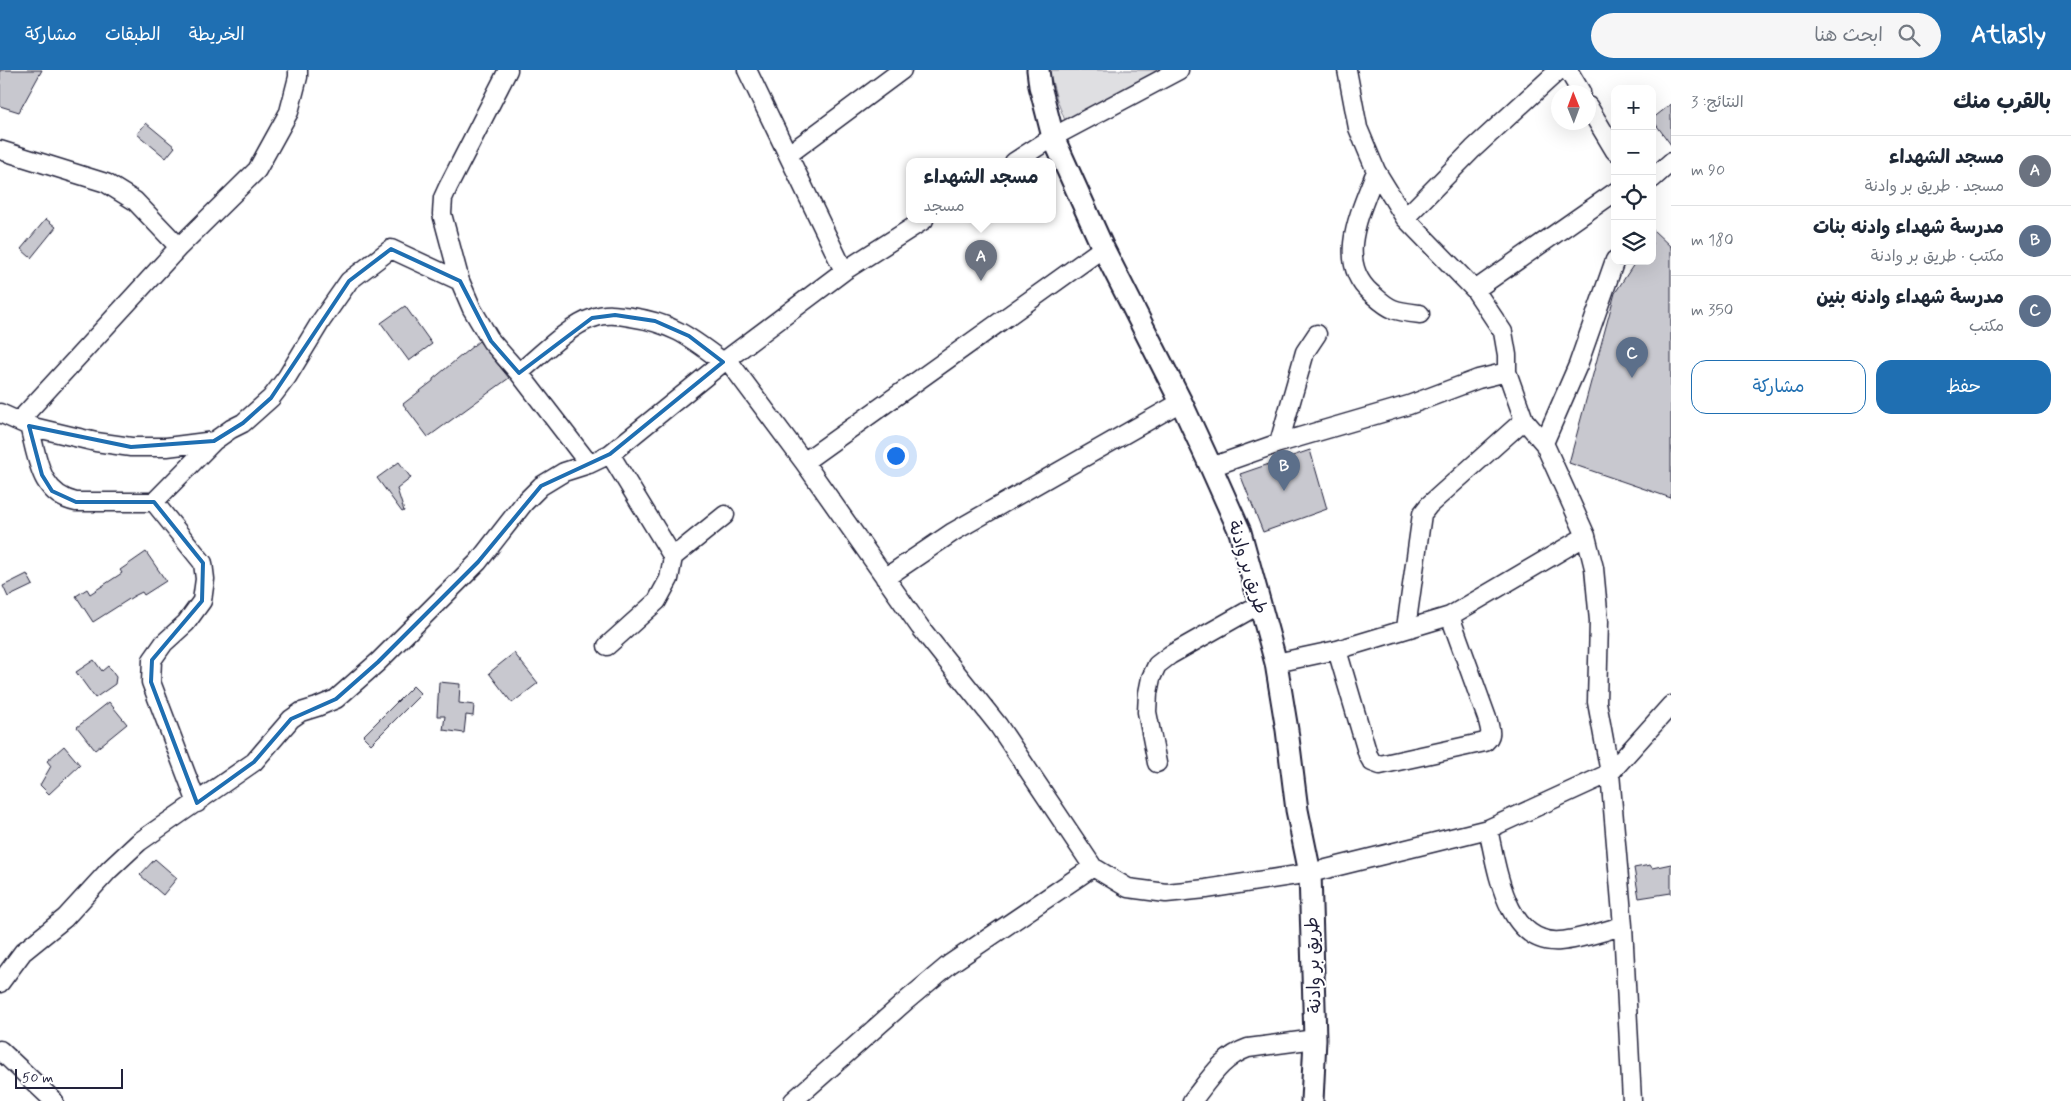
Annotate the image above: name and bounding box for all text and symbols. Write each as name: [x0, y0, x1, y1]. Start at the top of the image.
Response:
search box: [1591, 13, 1941, 58]
text: Atlasly: [1971, 20, 2046, 51]
icon: search: [1895, 21, 1923, 49]
text: مشاركة: [25, 23, 77, 47]
text: الطبقات: [105, 23, 161, 47]
text: الخريطة: [189, 23, 245, 47]
text: ابحث هنا: [1814, 23, 1883, 48]
north arrow: [1551, 85, 1596, 130]
map controls: [1611, 85, 1656, 265]
button: +: [1611, 85, 1656, 130]
text: بالقرب منك: [1953, 88, 2051, 116]
text: النتائج: 3: [1691, 92, 1744, 113]
button: −: [1611, 130, 1656, 175]
text: مسجد الشهداء: [1889, 145, 2004, 170]
popup: [906, 158, 1056, 223]
text: 90 m: [1691, 160, 1725, 181]
text: A: [2030, 160, 2040, 181]
text: مسجد الشهداء: [924, 165, 1038, 190]
button: locate: [1611, 175, 1656, 220]
text: مسجد · طريق بر وادنة: [1865, 176, 2004, 197]
text: مسجد: [924, 196, 965, 217]
text: مدرسة شهداء وادنه بنات: [1813, 215, 2004, 240]
button: layers: [1611, 220, 1656, 265]
text: 180 m: [1691, 230, 1734, 251]
text: B: [2030, 230, 2040, 251]
pin: A: [965, 240, 997, 281]
text: مكتب · طريق بر وادنة: [1871, 246, 2004, 267]
text: مدرسة شهداء وادنه بنين: [1816, 285, 2004, 310]
text: 350 m: [1691, 300, 1733, 321]
text: C: [2029, 300, 2041, 321]
text: مكتب: [1969, 316, 2004, 337]
pin: C: [1616, 337, 1648, 378]
button: مشاركة: [1691, 360, 1866, 414]
button: حفظ: [1876, 360, 2051, 414]
your location: [883, 443, 909, 469]
pin: B: [1268, 450, 1300, 491]
street label: طريق بر وادنة: [1221, 518, 1273, 617]
street label: طريق بر وادنة: [1300, 916, 1328, 1014]
scale bar: [15, 1066, 122, 1089]
text: 50 m: [22, 1069, 53, 1087]

